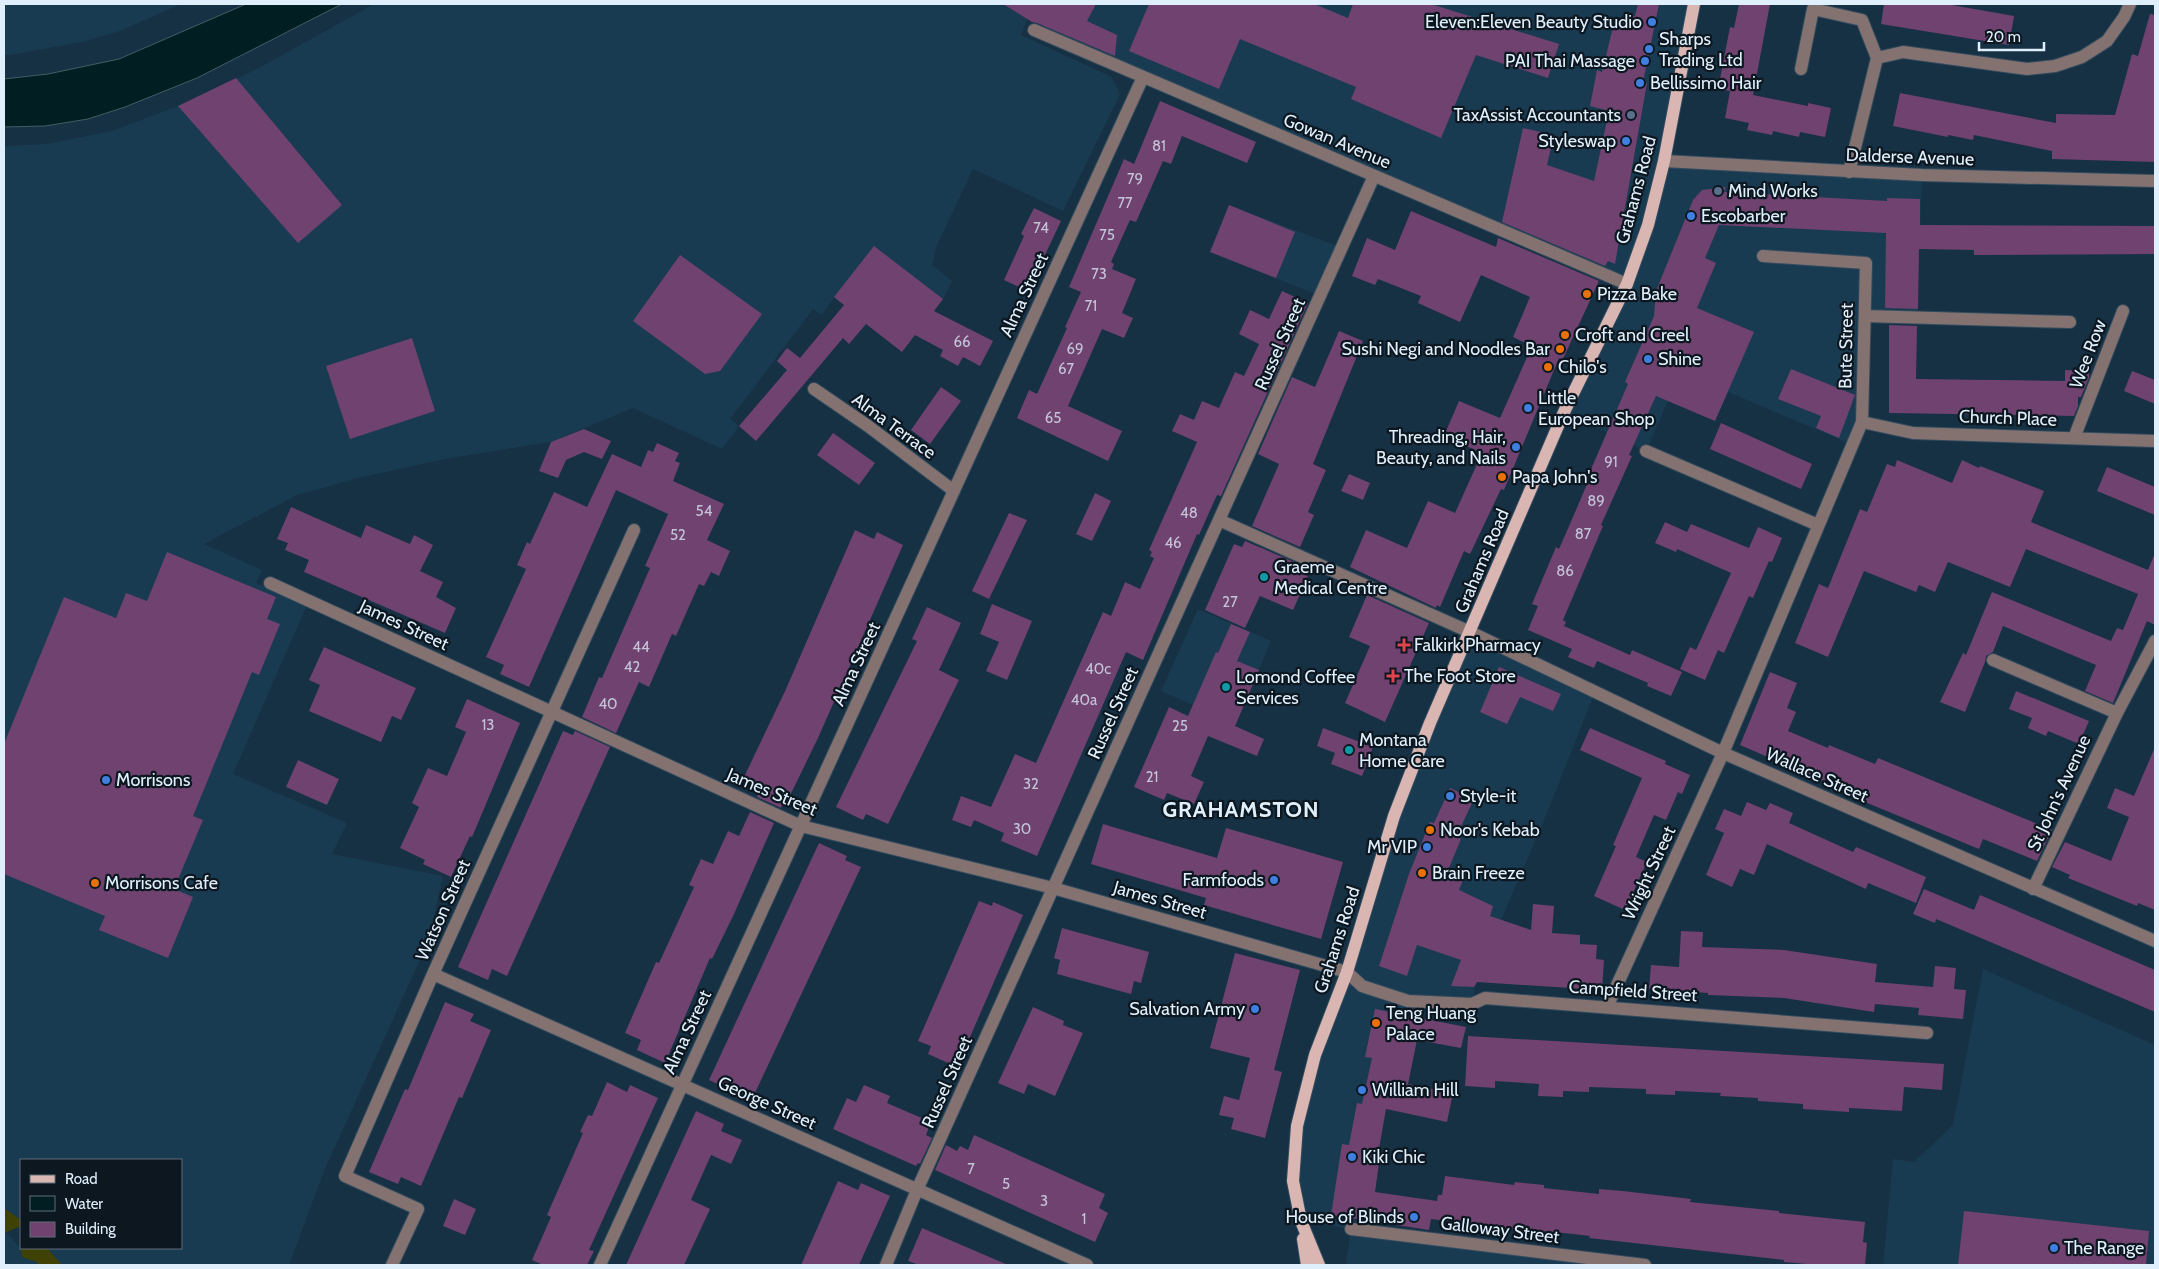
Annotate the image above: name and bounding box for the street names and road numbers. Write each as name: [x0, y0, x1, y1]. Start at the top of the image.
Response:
street label: Gowan Avenue: [1280, 108, 1394, 174]
street label: Grahams Road: [1611, 134, 1661, 246]
street label: Dalderse Avenue: [1845, 144, 1975, 170]
street label: Alma Street: [995, 250, 1053, 340]
street label: Russel Street: [1250, 294, 1310, 394]
street label: Bute Street: [1834, 303, 1858, 389]
street label: Wee Row: [2065, 316, 2111, 392]
street label: Alma Terrace: [848, 388, 940, 464]
street label: Church Place: [1959, 405, 2057, 431]
street label: Grahams Road: [1450, 506, 1514, 616]
street label: James Street: [355, 594, 452, 655]
street label: Alma Street: [827, 619, 885, 709]
street label: Russel Street: [1083, 663, 1143, 763]
street label: St John's Avenue: [2022, 731, 2096, 855]
street label: Wallace Street: [1762, 743, 1872, 807]
street label: James Street: [723, 763, 820, 821]
street label: Wright Street: [1618, 823, 1680, 923]
street label: Watson Street: [411, 856, 475, 964]
street label: James Street: [1110, 876, 1209, 924]
street label: Grahams Road: [1309, 884, 1365, 996]
street label: Campfield Street: [1568, 976, 1698, 1006]
street label: Alma Street: [658, 987, 716, 1077]
street label: Russel Street: [917, 1032, 977, 1132]
street label: George Street: [714, 1072, 820, 1134]
street label: Galloway Street: [1439, 1212, 1561, 1248]

